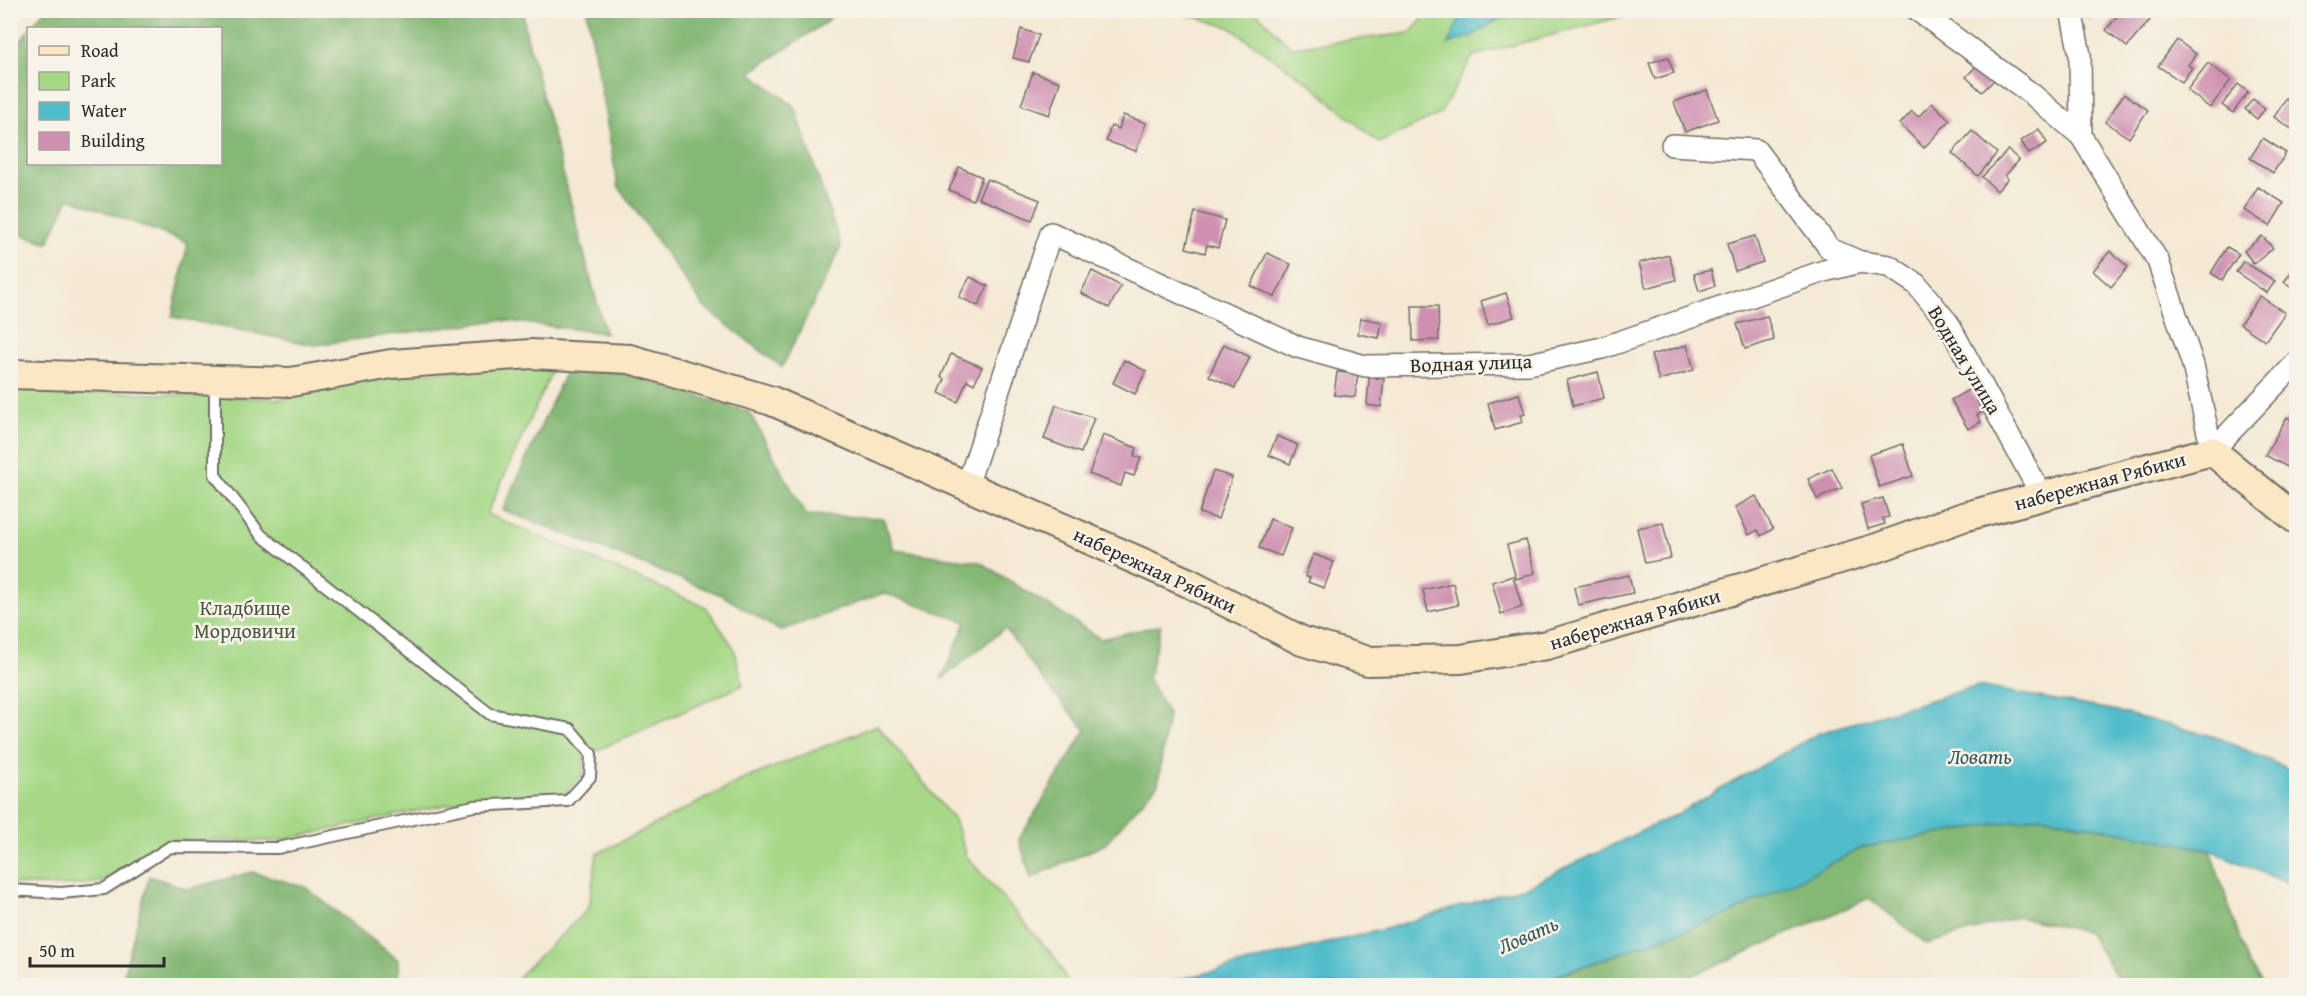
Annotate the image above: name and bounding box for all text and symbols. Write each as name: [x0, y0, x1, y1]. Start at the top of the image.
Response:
legend: [27, 27, 222, 165]
text: Road: [81, 37, 119, 64]
text: Park: [81, 67, 117, 94]
text: Water: [81, 97, 127, 124]
text: Building: [81, 127, 145, 154]
street label: Водная улица: [1922, 300, 2010, 420]
street label: Водная улица: [1409, 346, 1533, 379]
street label: набережная Рябики: [2011, 444, 2189, 517]
street label: набережная Рябики: [1069, 519, 1241, 620]
street label: набережная Рябики: [1546, 580, 1724, 657]
park label: Кладбище Мордовичи: [194, 593, 296, 645]
water label: Ловать: [1948, 741, 2012, 772]
water label: Ловать: [1492, 907, 1563, 962]
scale bar: [30, 930, 164, 968]
text: 50 m: [39, 937, 75, 964]

